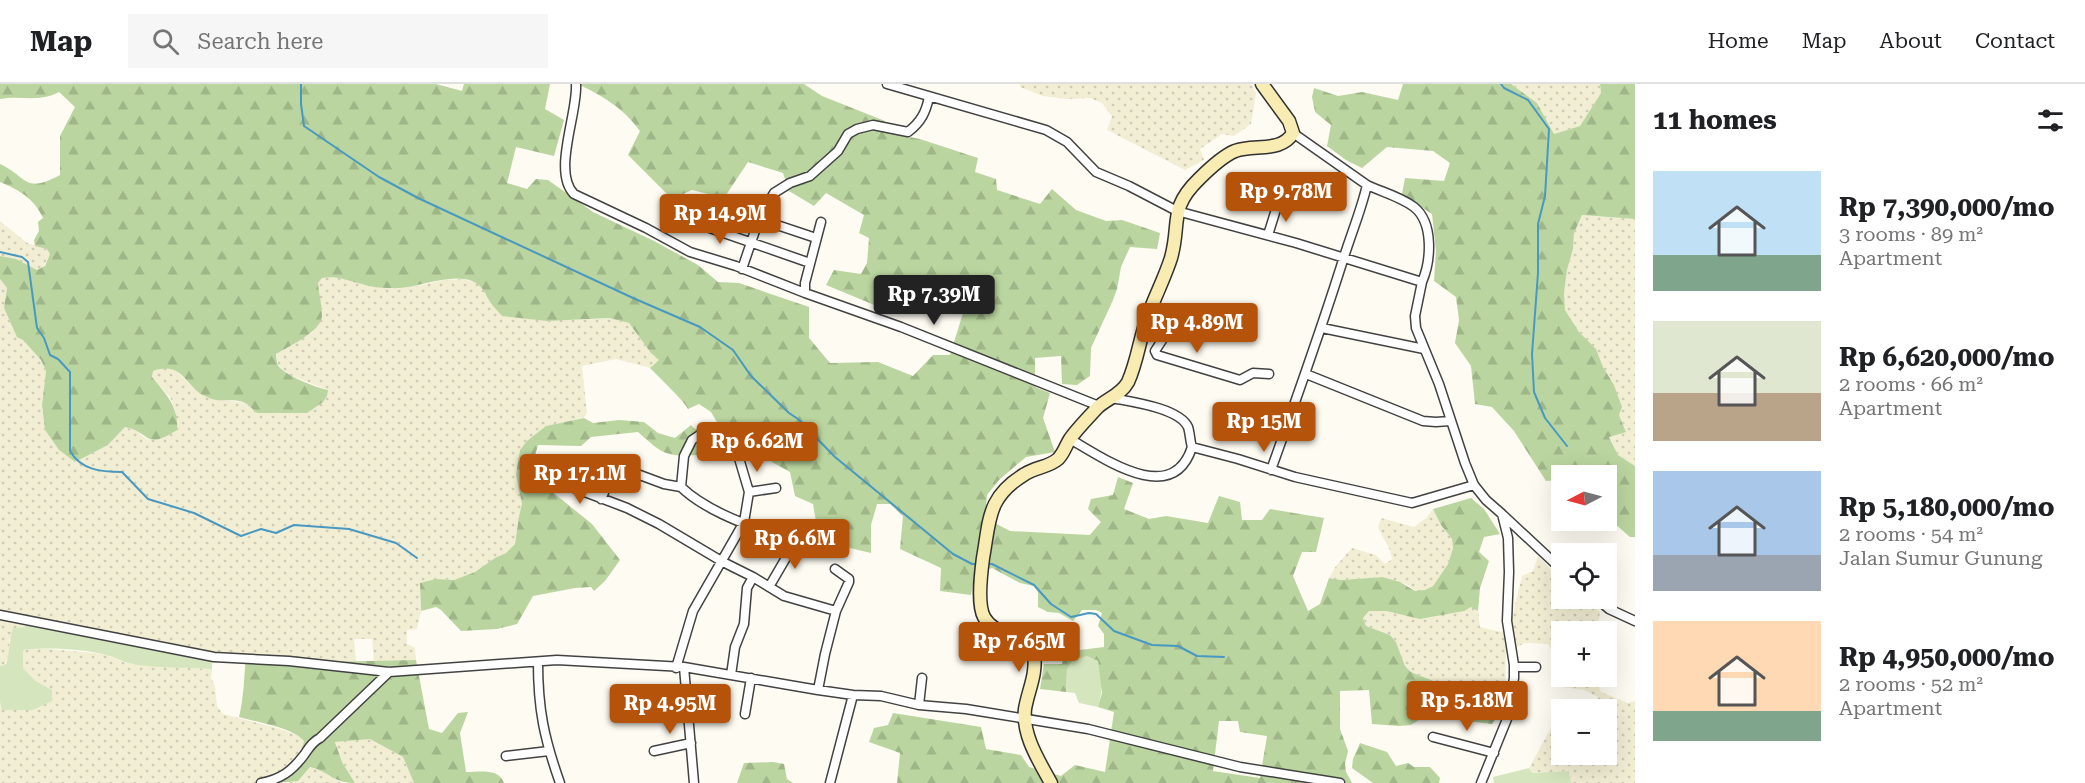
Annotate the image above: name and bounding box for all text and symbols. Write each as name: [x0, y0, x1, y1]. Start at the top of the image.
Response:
search box: [128, 14, 548, 68]
text: Map: [30, 25, 92, 58]
icon: search: [149, 25, 182, 58]
text: Search here: [197, 29, 323, 54]
text: Home: [1708, 29, 1769, 53]
text: Map: [1802, 29, 1847, 53]
text: About: [1880, 29, 1942, 53]
text: Contact: [1975, 29, 2055, 53]
icon: filters: [2034, 104, 2067, 137]
text: 11 homes: [1653, 105, 1777, 135]
pin: Rp 9.78M: [1224, 172, 1348, 223]
text: Rp 9.78M: [1240, 179, 1332, 203]
text: Rp 7,390,000/mo: [1839, 192, 2054, 222]
pin: Rp 14.9M: [658, 194, 782, 245]
icon: home: [1701, 195, 1773, 267]
text: Rp 14.9M: [674, 201, 766, 225]
text: 3 rooms · 89 m²: [1839, 222, 1983, 246]
text: Apartment: [1839, 246, 1942, 270]
pin: Rp 7.39M: [872, 275, 996, 326]
text: Rp 7.39M: [888, 282, 980, 306]
pin: Rp 4.89M: [1135, 303, 1259, 354]
text: Rp 4.89M: [1151, 310, 1243, 334]
text: Rp 6,620,000/mo: [1839, 342, 2054, 372]
icon: home: [1701, 345, 1773, 417]
text: 2 rooms · 66 m²: [1839, 372, 1983, 396]
text: Apartment: [1839, 396, 1942, 420]
pin: Rp 15M: [1215, 402, 1313, 453]
text: Rp 15M: [1226, 409, 1302, 433]
pin: Rp 6.62M: [695, 422, 819, 473]
text: Rp 6.62M: [711, 429, 803, 453]
pin: Rp 17.1M: [518, 454, 642, 505]
text: Rp 17.1M: [534, 461, 626, 485]
north arrow: [1551, 465, 1617, 531]
map controls: [1551, 465, 1617, 765]
text: Rp 5,180,000/mo: [1839, 492, 2054, 522]
icon: home: [1701, 495, 1773, 567]
pin: Rp 6.6M: [740, 519, 850, 570]
text: 2 rooms · 54 m²: [1839, 522, 1983, 546]
text: Rp 6.6M: [754, 526, 836, 550]
button: locate: [1551, 543, 1617, 609]
text: Jalan Sumur Gunung: [1839, 546, 2042, 570]
button: +: [1551, 621, 1617, 687]
pin: Rp 7.65M: [957, 622, 1081, 673]
text: Rp 7.65M: [973, 629, 1065, 653]
text: Rp 4,950,000/mo: [1839, 642, 2054, 672]
icon: home: [1701, 645, 1773, 717]
text: 2 rooms · 52 m²: [1839, 672, 1983, 696]
pin: Rp 5.18M: [1405, 681, 1529, 732]
pin: Rp 4.95M: [608, 684, 732, 735]
text: Rp 5.18M: [1421, 688, 1513, 712]
text: Rp 4.95M: [624, 691, 716, 715]
text: Apartment: [1839, 696, 1942, 720]
button: −: [1551, 699, 1617, 765]

